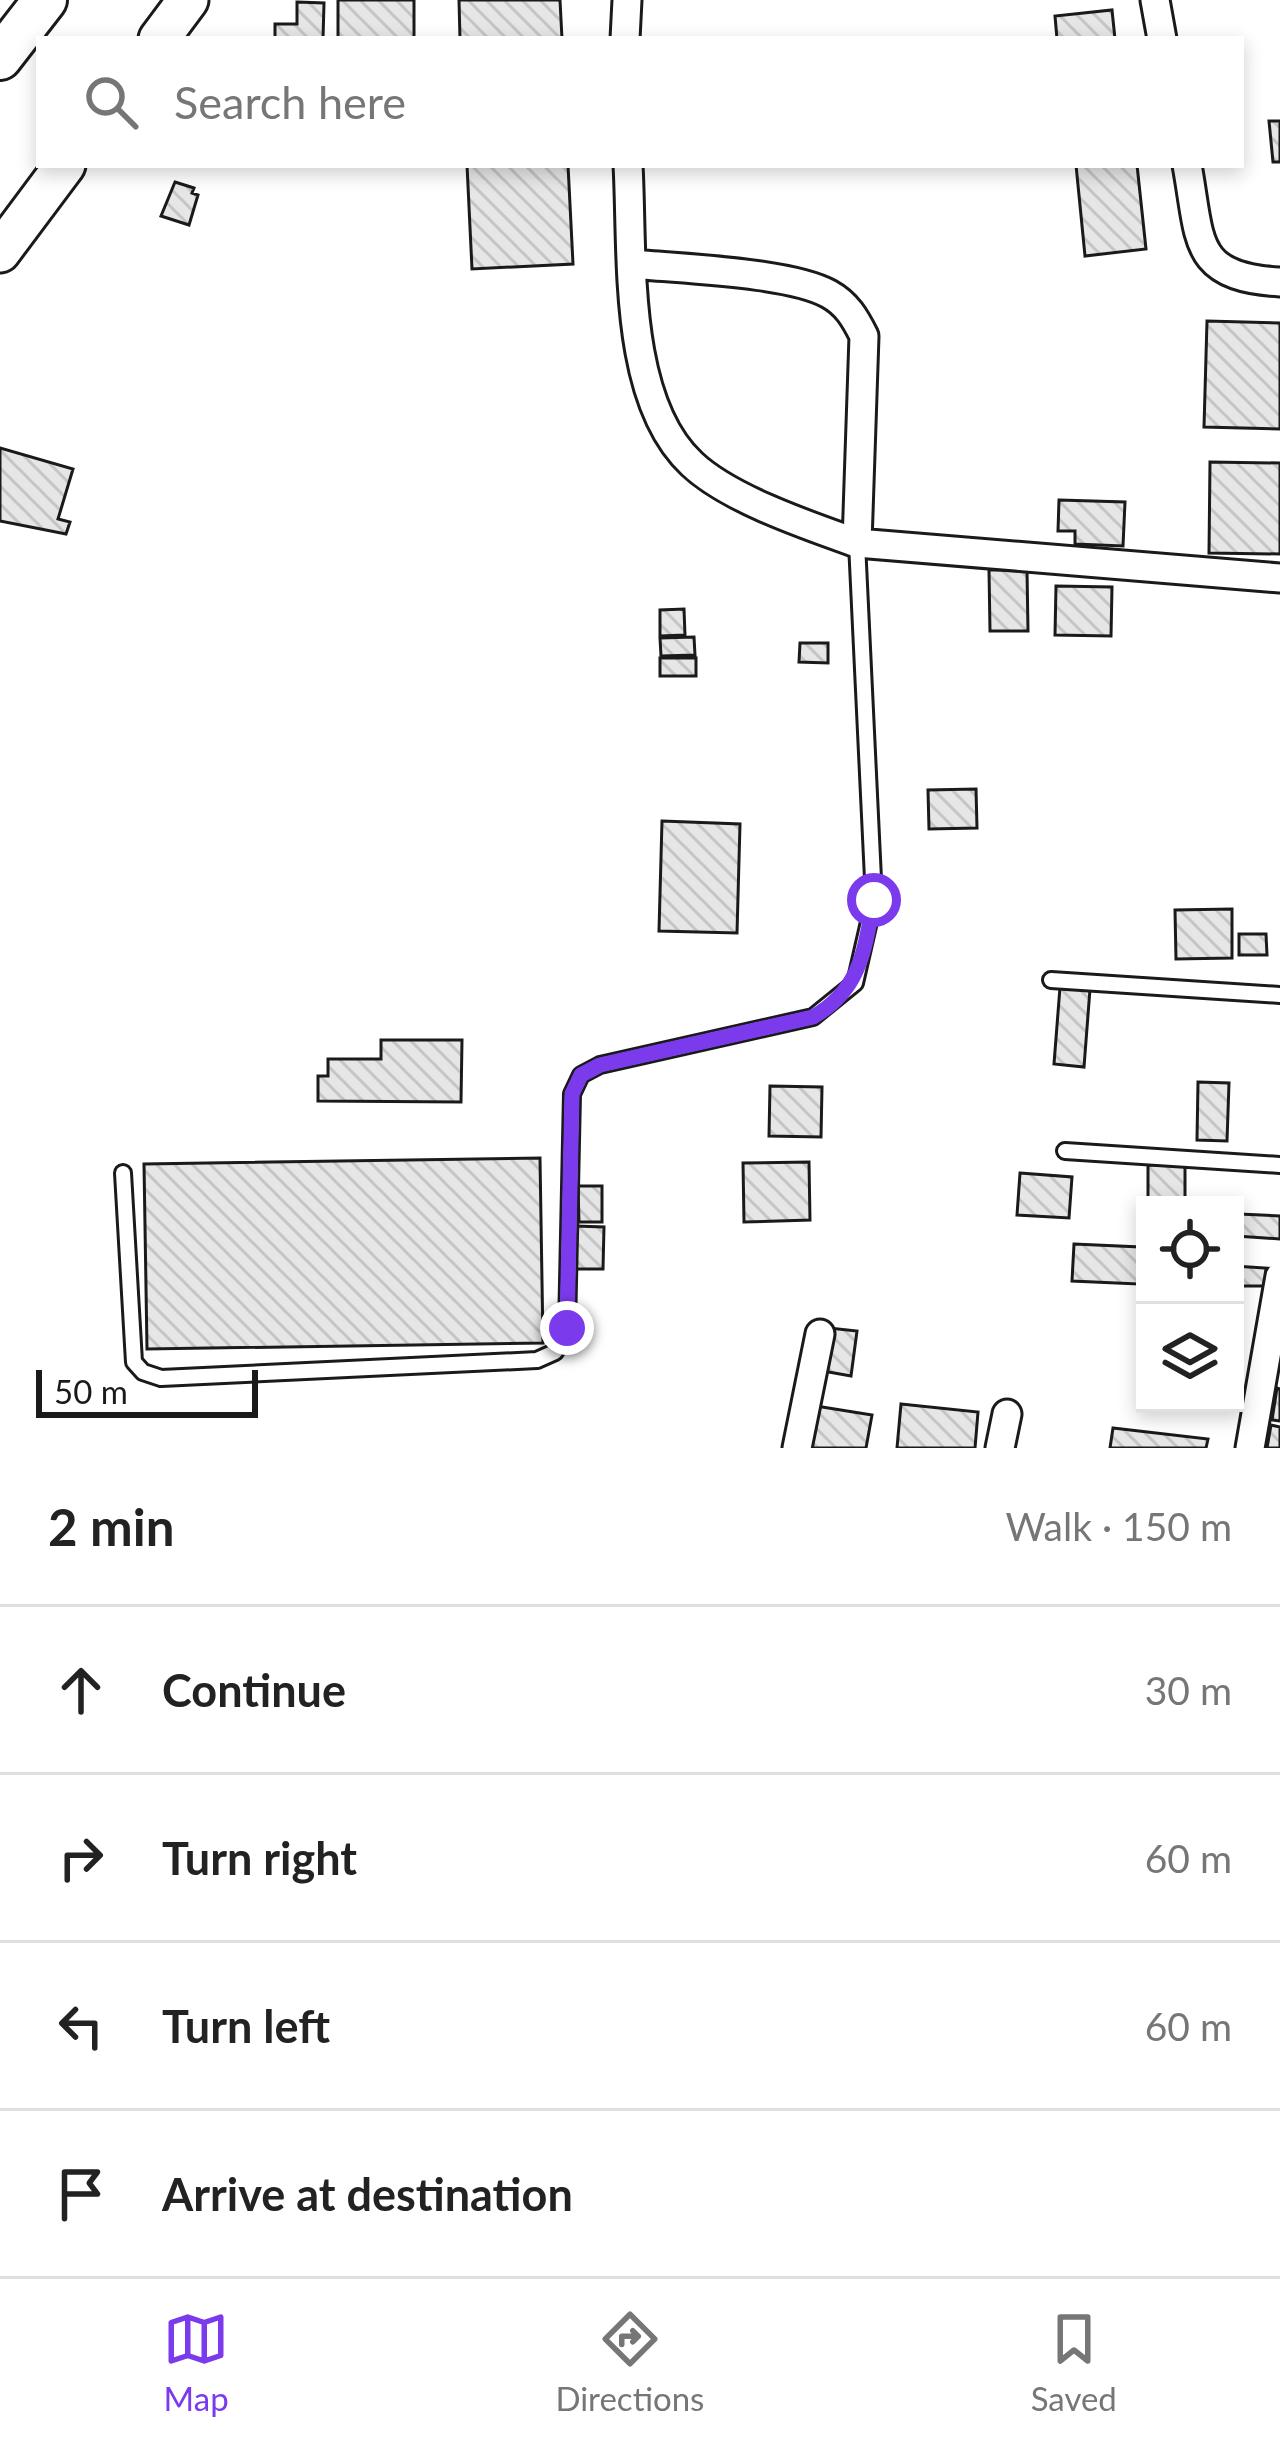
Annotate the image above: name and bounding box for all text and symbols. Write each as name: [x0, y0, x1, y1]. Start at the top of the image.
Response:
search box: [36, 36, 1244, 168]
icon: search: [78, 69, 144, 135]
text: Search here: [174, 75, 406, 129]
route start: [847, 873, 901, 927]
map controls: [1136, 1196, 1244, 1412]
button: locate: [1136, 1196, 1244, 1304]
route end: [540, 1301, 594, 1355]
button: layers: [1136, 1304, 1244, 1412]
scale bar: [36, 1364, 258, 1417]
text: 50 m: [54, 1371, 128, 1411]
text: 2 min: [48, 1496, 174, 1557]
text: Walk · 150 m: [1005, 1503, 1232, 1549]
icon: ahead: [48, 1657, 114, 1723]
text: Continue: [162, 1663, 346, 1717]
text: 30 m: [1145, 1667, 1232, 1713]
icon: right: [48, 1825, 114, 1891]
text: Turn right: [162, 1831, 357, 1885]
text: 60 m: [1145, 1835, 1232, 1881]
icon: left: [48, 1993, 114, 2059]
text: Turn left: [162, 1999, 330, 2053]
text: 60 m: [1145, 2003, 1232, 2049]
icon: arrive: [48, 2161, 114, 2227]
text: Arrive at destination: [162, 2167, 573, 2221]
tab: Map: [163, 2306, 229, 2418]
tab: Directions: [555, 2306, 704, 2418]
tab: Saved: [1031, 2306, 1117, 2418]

